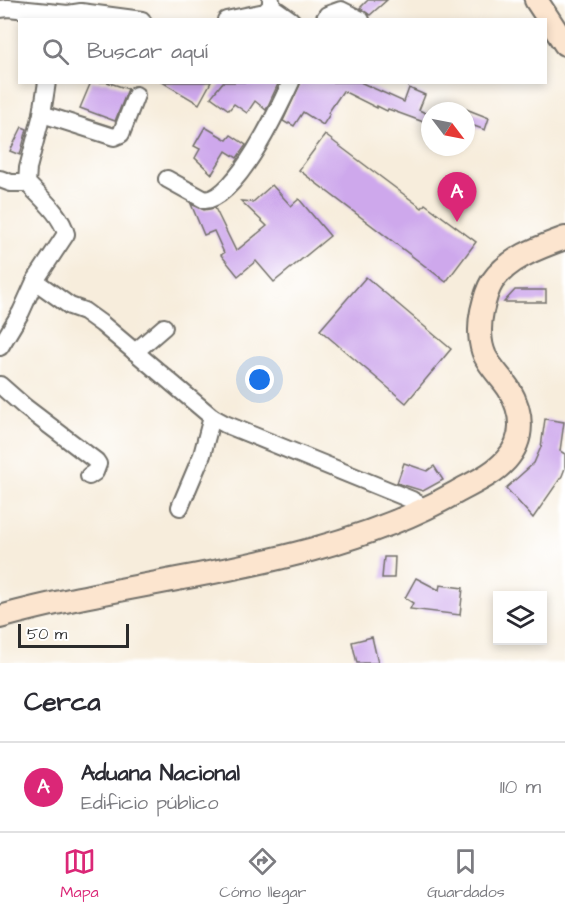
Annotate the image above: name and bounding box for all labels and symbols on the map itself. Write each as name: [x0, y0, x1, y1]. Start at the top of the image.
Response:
north arrow: [421, 102, 475, 156]
pin: A: [438, 172, 476, 222]
your location: [245, 365, 274, 394]
scale bar: [18, 621, 129, 648]

